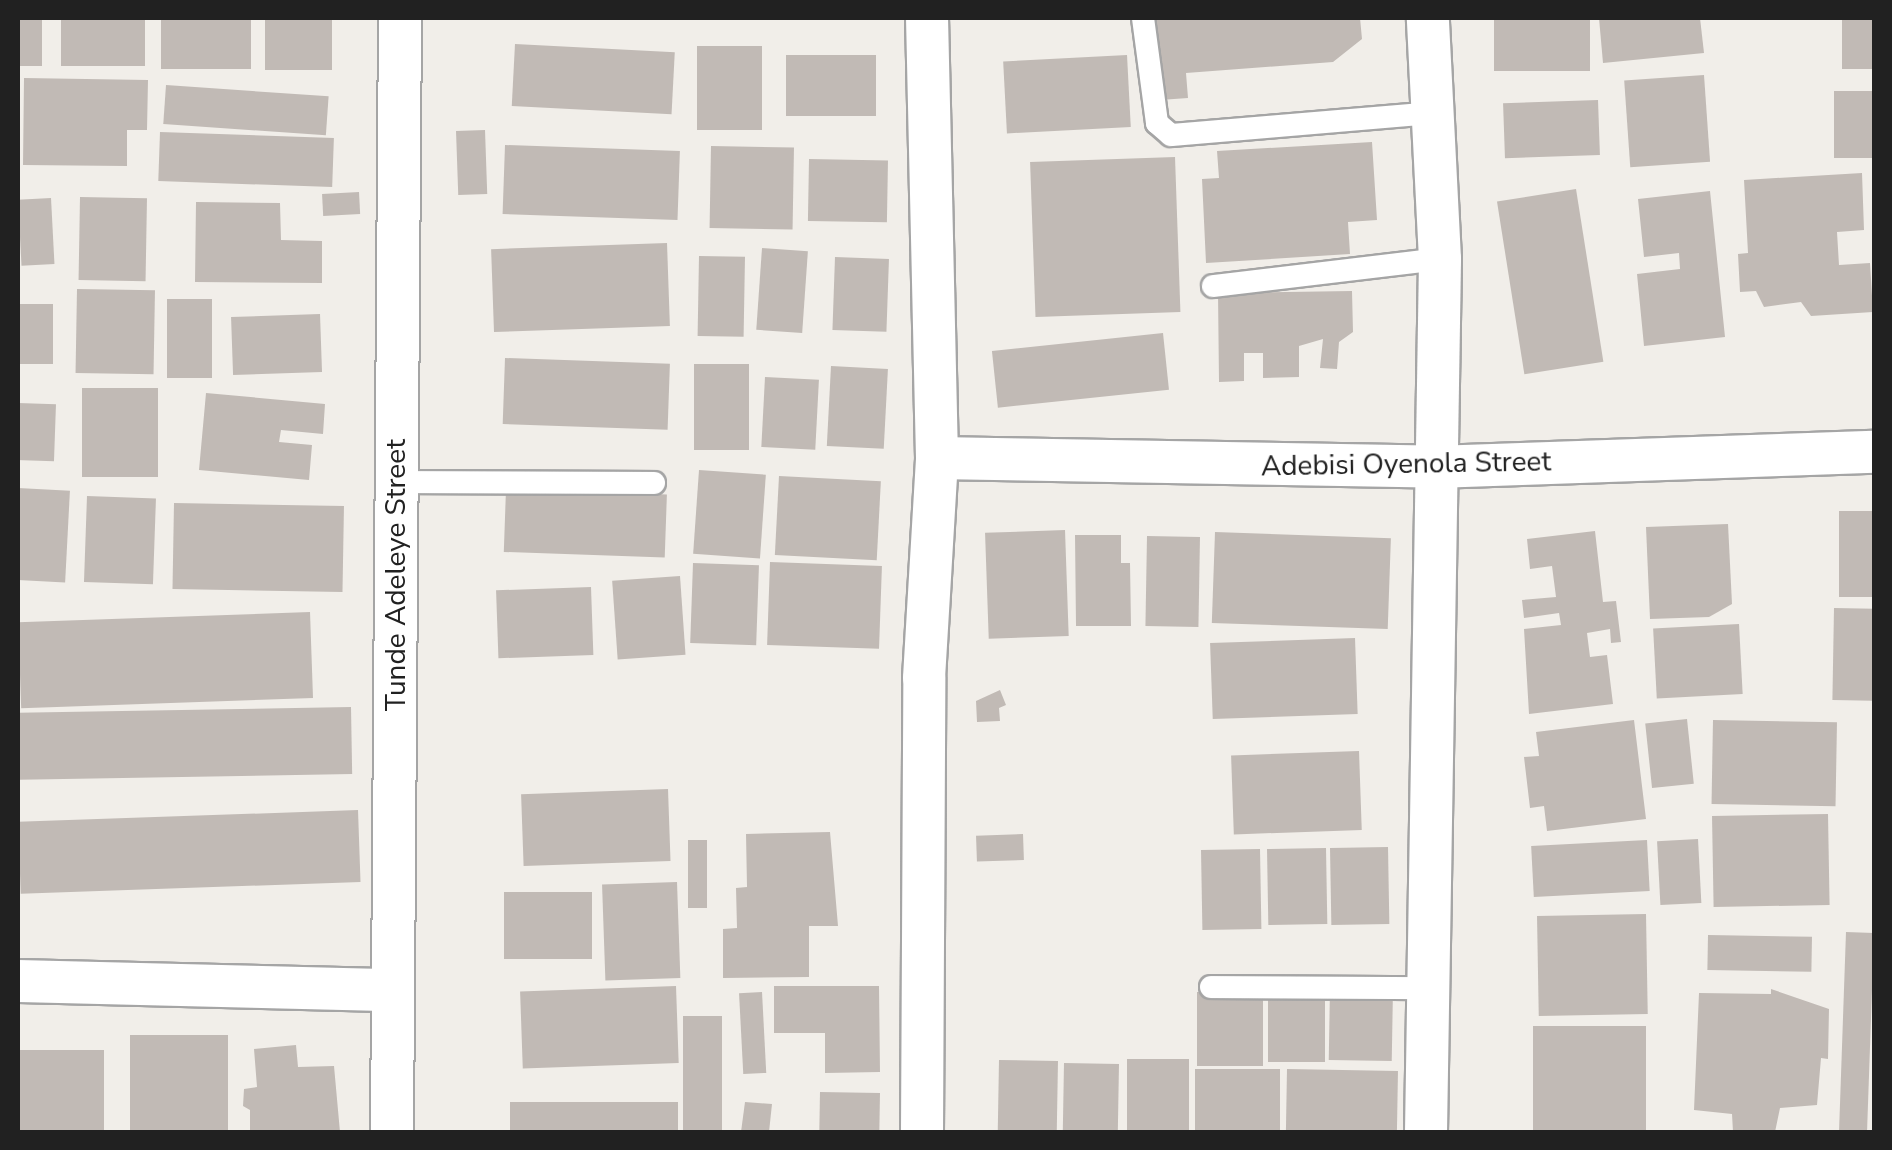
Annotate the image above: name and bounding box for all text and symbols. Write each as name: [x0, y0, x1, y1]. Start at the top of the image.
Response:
street label: Tunde Adeleye Street: [379, 439, 413, 711]
street label: Adebisi Oyenola Street: [1261, 445, 1551, 483]

